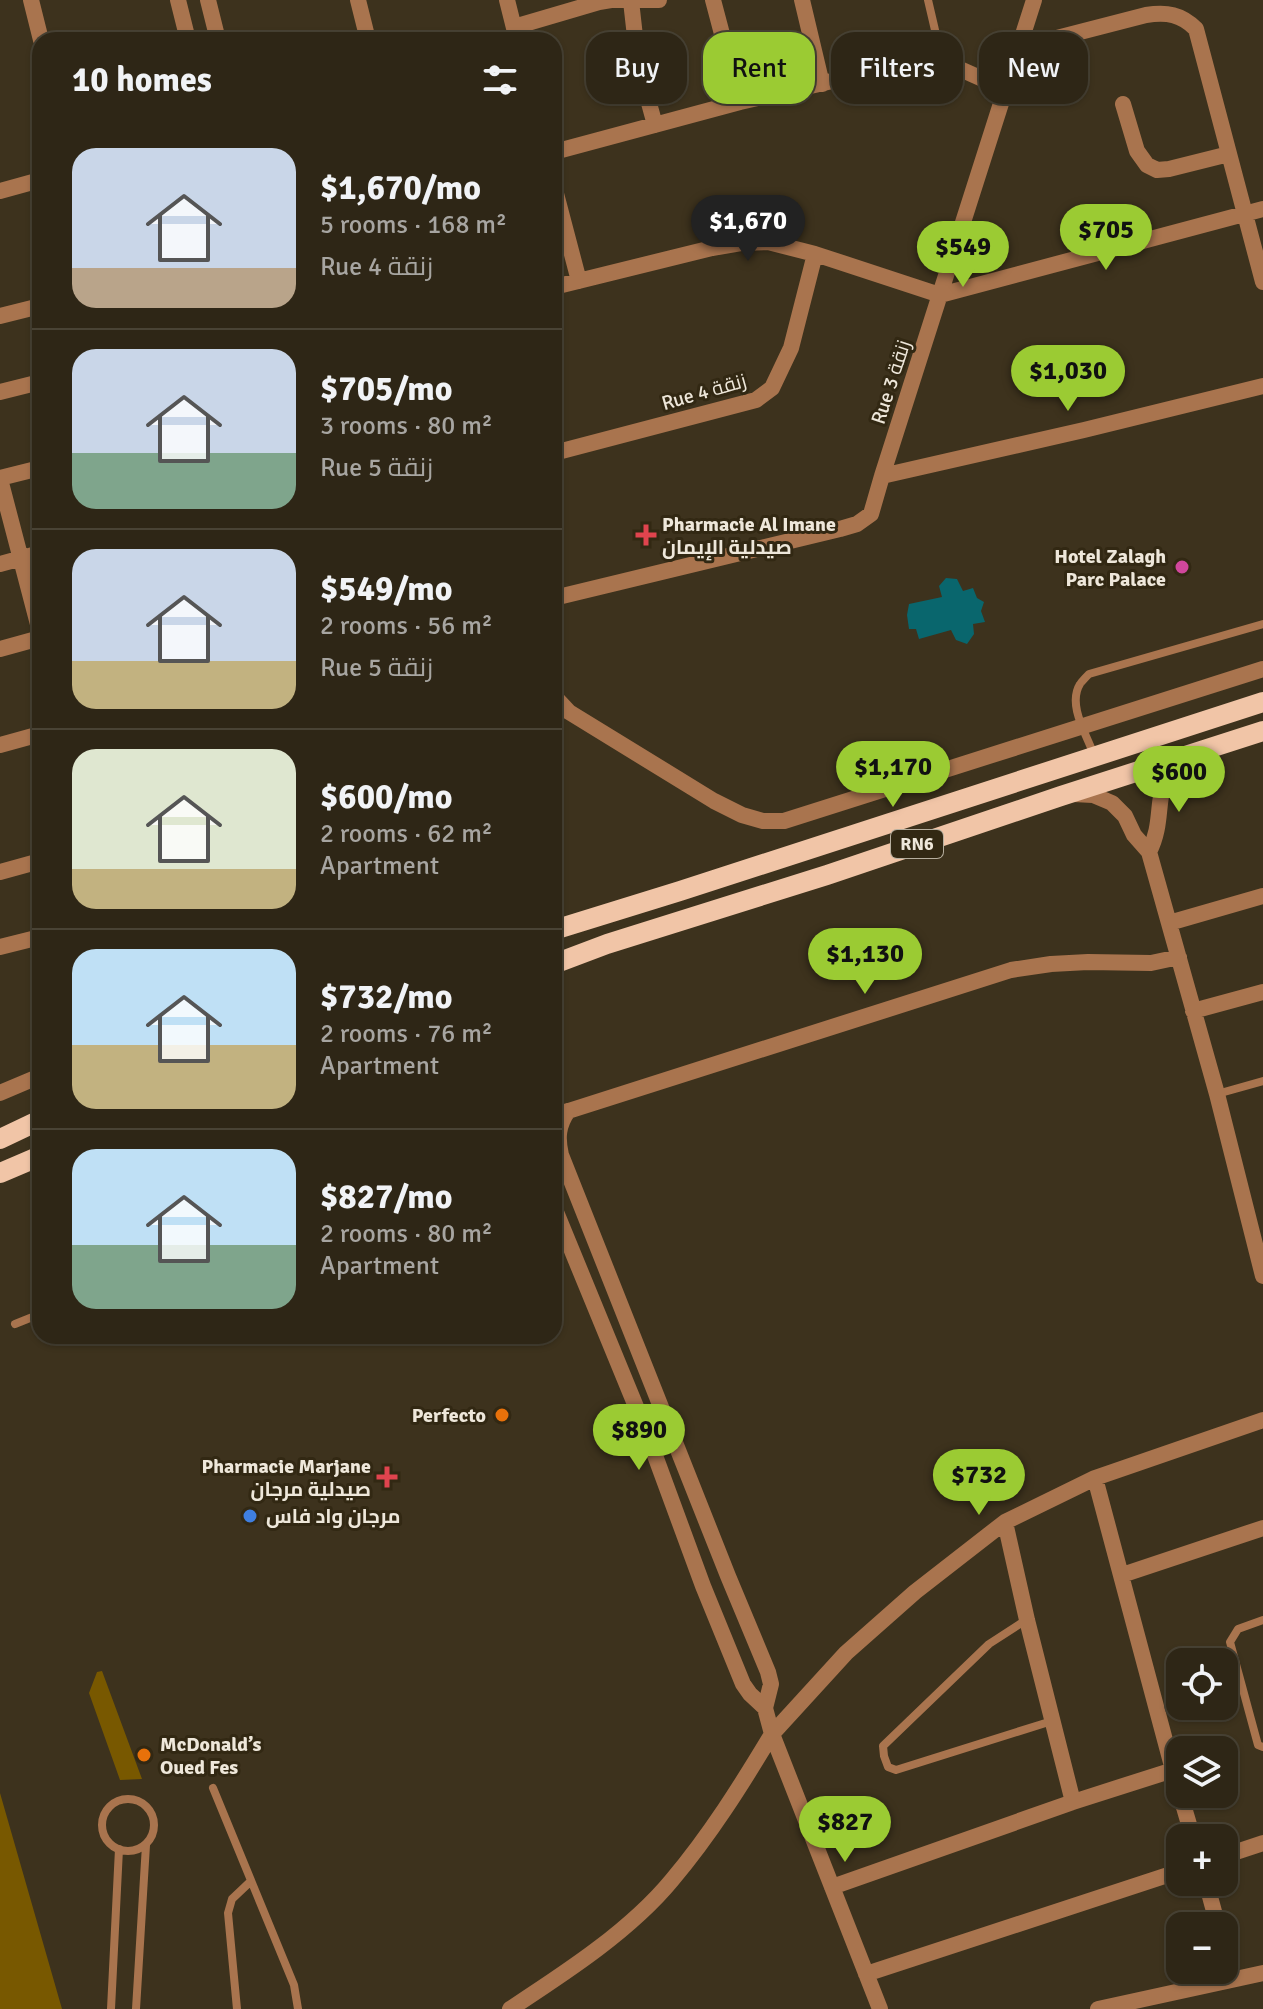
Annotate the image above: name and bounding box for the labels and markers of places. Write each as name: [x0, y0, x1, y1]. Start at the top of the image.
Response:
pin: $1,670: [683, 195, 813, 263]
pin: $705: [1059, 204, 1153, 272]
pin: $549: [916, 221, 1010, 289]
pin: $1,030: [1003, 345, 1133, 413]
place label: Pharmacie Al Imane صيدلية الإيمان: [662, 512, 836, 561]
marker: Pharmacie Al Imane صيدلية الإيمان: [637, 526, 655, 544]
place label: Hotel Zalagh Parc Palace: [1054, 544, 1166, 592]
marker: Hotel Zalagh Parc Palace: [1173, 558, 1191, 576]
pin: $1,170: [828, 741, 958, 809]
pin: $600: [1132, 746, 1226, 814]
pin: $1,130: [800, 928, 930, 996]
place label: Perfecto: [412, 1403, 486, 1428]
pin: $890: [592, 1404, 686, 1472]
marker: Perfecto: [493, 1406, 511, 1424]
pin: $732: [932, 1449, 1026, 1517]
place label: Pharmacie Marjane صيدلية مرجان: [201, 1454, 371, 1502]
marker: Pharmacie Marjane صيدلية مرجان: [378, 1468, 396, 1486]
place label: مرجان واد فاس: [266, 1504, 400, 1529]
marker: مرجان واد فاس: [241, 1507, 259, 1525]
place label: McDonald’s Oued Fes: [160, 1732, 261, 1780]
marker: McDonald’s Oued Fes: [135, 1746, 153, 1764]
pin: $827: [798, 1796, 892, 1864]

